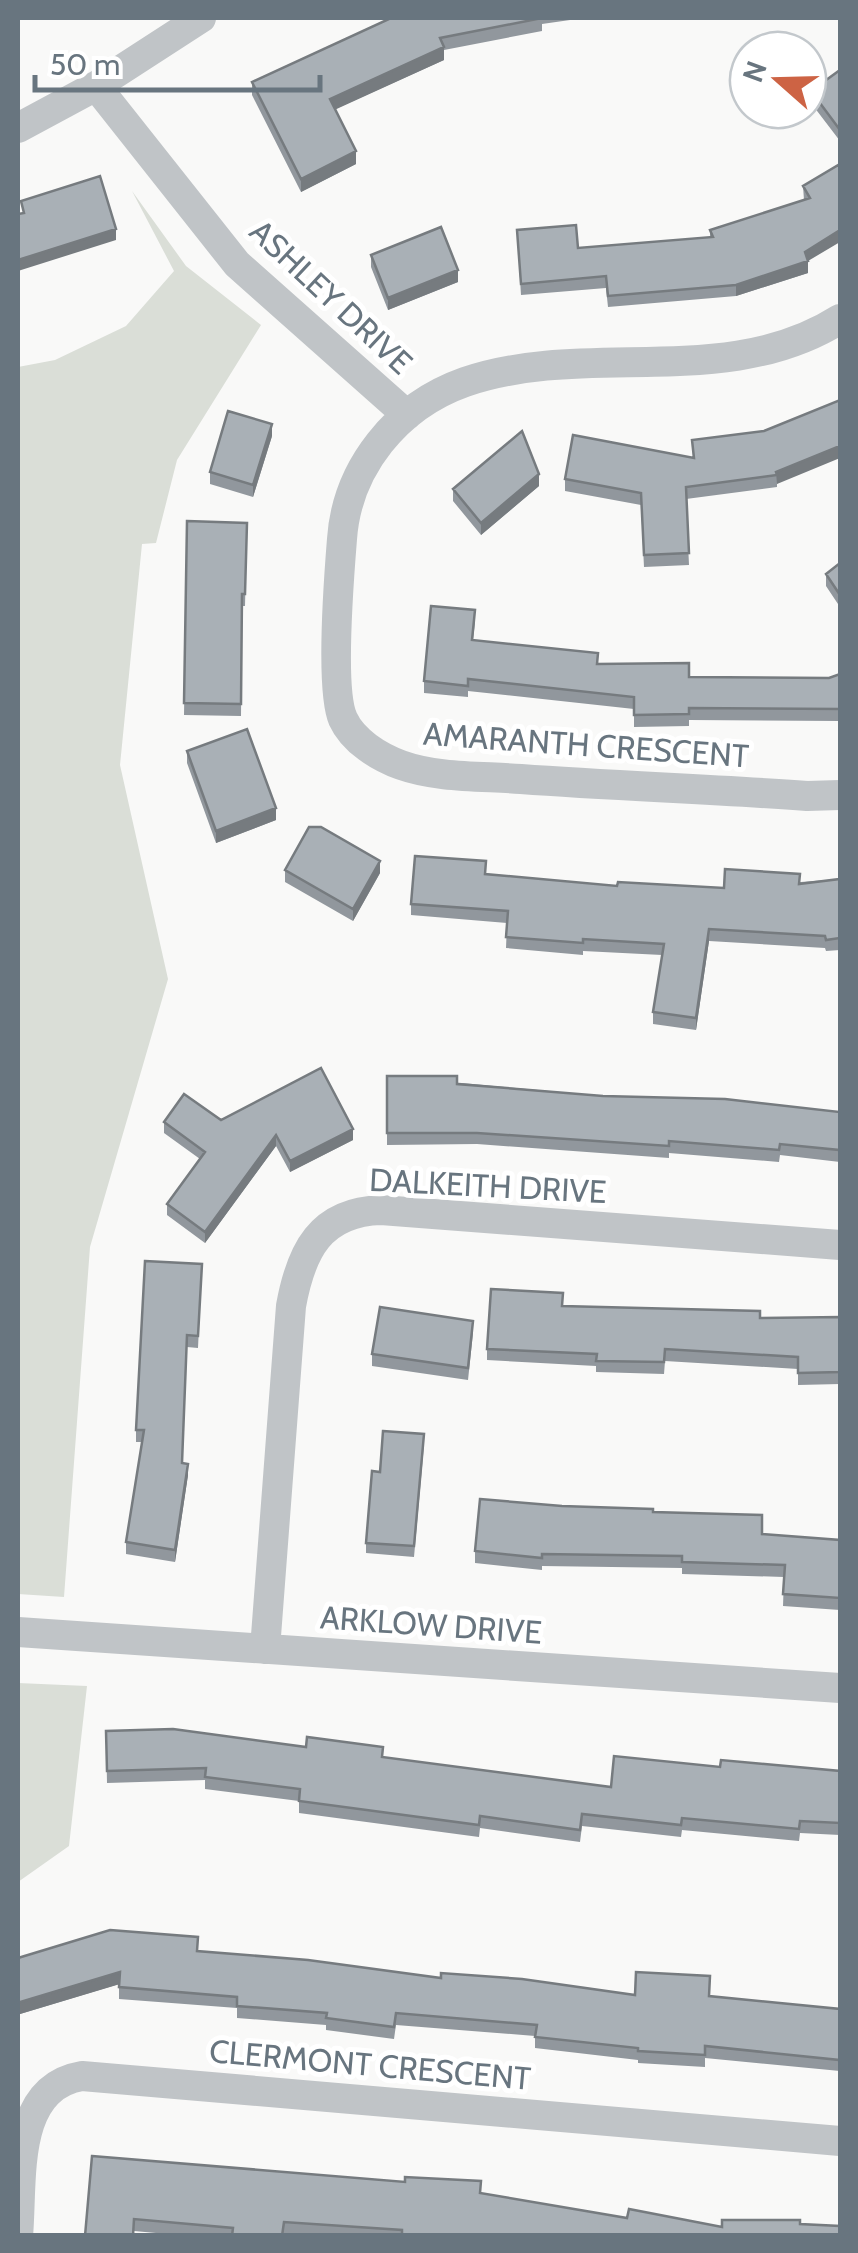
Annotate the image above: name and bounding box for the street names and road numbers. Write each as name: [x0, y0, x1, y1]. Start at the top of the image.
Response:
street label: ASHLEY DRIVE: [242, 211, 421, 382]
street label: AMARANTH CRESCENT: [422, 714, 750, 775]
street label: DALKEITH DRIVE: [368, 1160, 608, 1211]
street label: ARKLOW DRIVE: [319, 1597, 543, 1652]
street label: CLERMONT CRESCENT: [208, 2031, 532, 2098]

